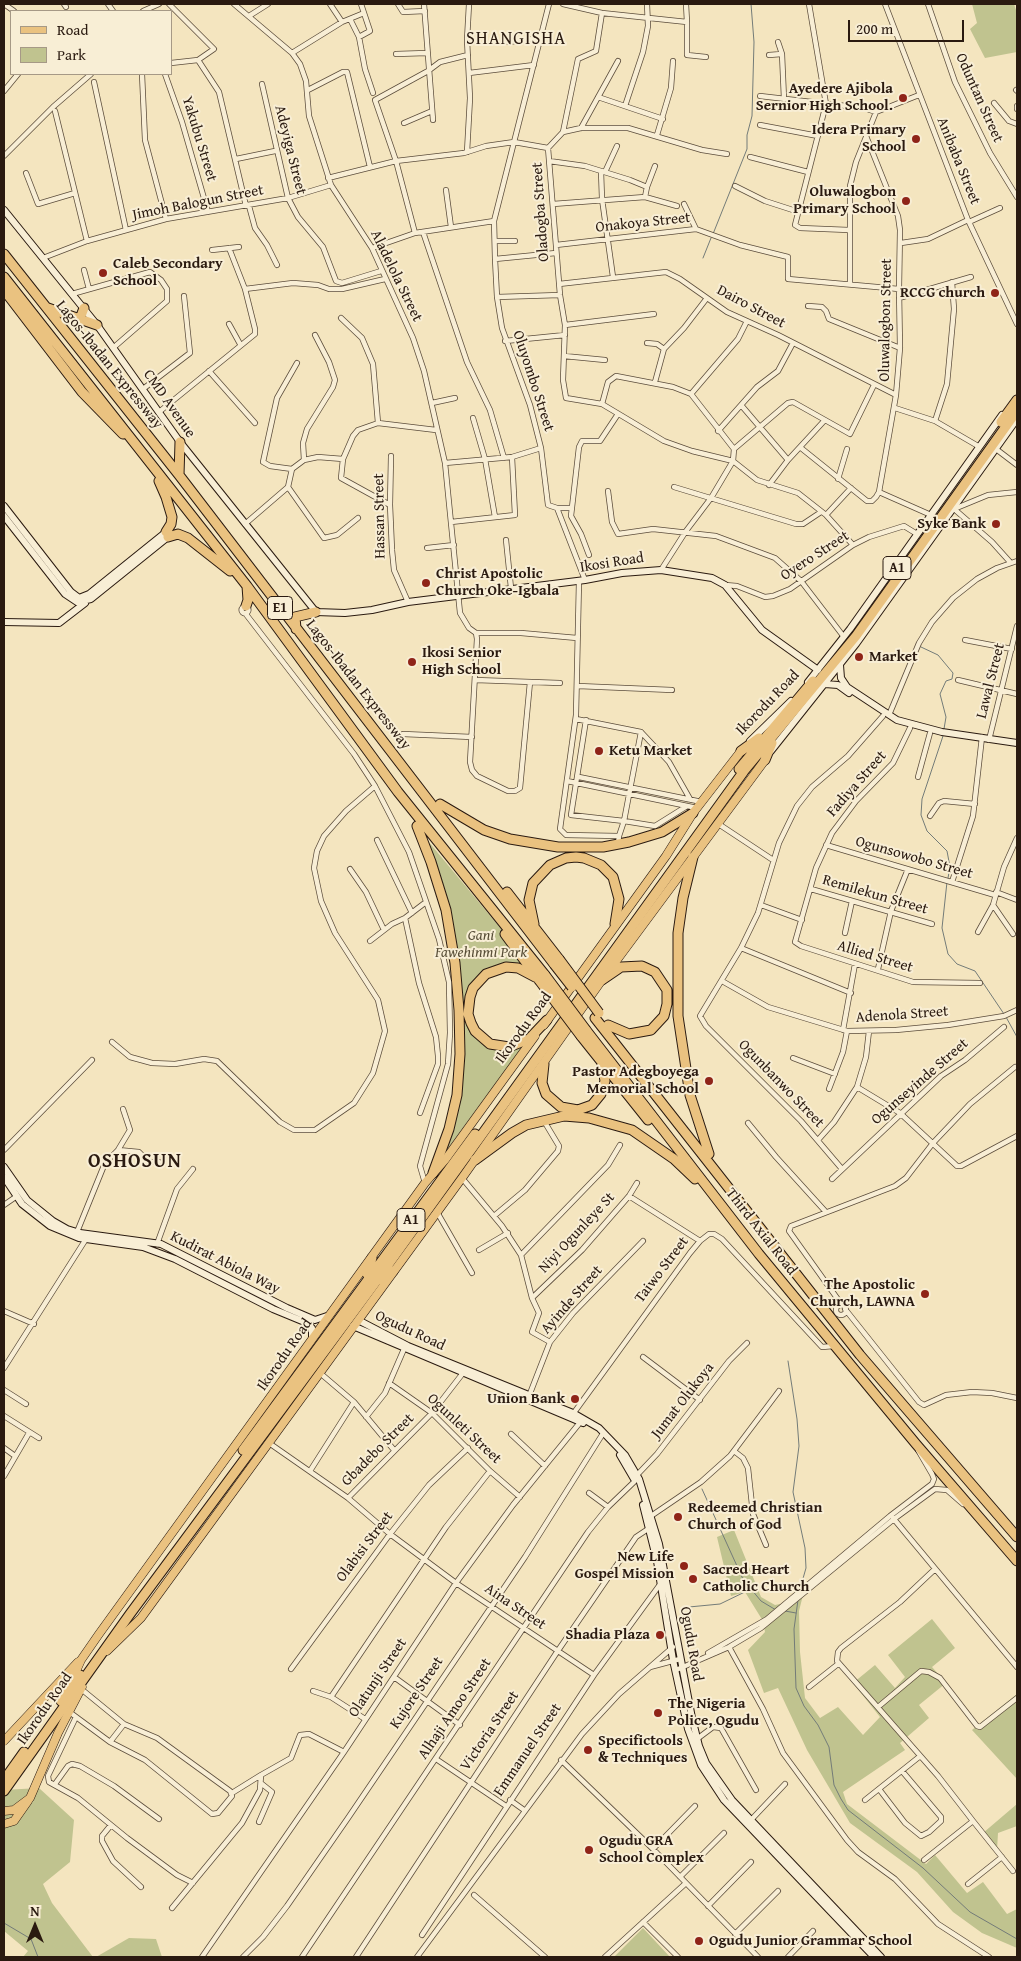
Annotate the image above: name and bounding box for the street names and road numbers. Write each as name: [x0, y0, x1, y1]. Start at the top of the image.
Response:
street label: Oduntan Street: [951, 51, 1007, 145]
street label: Yakubu Street: [178, 94, 220, 184]
street label: Adeyiga Street: [270, 103, 310, 197]
street label: Anibaba Street: [932, 115, 984, 207]
street label: Oladogba Street: [529, 162, 553, 262]
street label: Jimoh Balogun Street: [131, 181, 265, 225]
street label: Onakoya Street: [595, 209, 691, 237]
street label: Aladelola Street: [366, 227, 426, 325]
street label: Oluwalogbon Street: [876, 258, 896, 382]
street label: Dairo Street: [714, 281, 788, 333]
street label: Lagos-Ibadan Expressway: [52, 297, 166, 433]
street label: Oluyombo Street: [508, 328, 558, 434]
street label: CMD Avenue: [139, 366, 199, 442]
street label: Hassan Street: [370, 473, 390, 559]
street label: Oyero Street: [777, 527, 853, 585]
street label: Ikosi Road: [579, 549, 645, 577]
road number: A1: [883, 556, 911, 580]
road number: E1: [268, 596, 292, 620]
street label: Lagos-Ibadan Expressway: [302, 616, 414, 754]
street label: Lawal Street: [973, 641, 1009, 721]
street label: Ikorodu Road: [732, 667, 804, 739]
street label: Fadiya Street: [823, 747, 891, 821]
street label: Ogunsowobo Street: [853, 833, 975, 883]
street label: Remilekun Street: [820, 871, 930, 919]
street label: Allied Street: [835, 937, 915, 977]
street label: Ikorodu Road: [492, 989, 556, 1067]
street label: Adenola Street: [855, 1003, 949, 1027]
street label: Ogunseyinde Street: [868, 1035, 972, 1129]
street label: Ogunbanwo Street: [734, 1036, 828, 1132]
street label: Third Axial Road: [721, 1185, 801, 1279]
street label: Niyi Ogunleye St: [535, 1189, 619, 1277]
road number: A1: [397, 1208, 425, 1232]
street label: Kudirat Abiola Way: [167, 1228, 283, 1298]
street label: Taiwo Street: [631, 1233, 693, 1307]
street label: Ayinde Street: [537, 1262, 607, 1338]
street label: Ogudu Road: [372, 1307, 448, 1355]
street label: Ikorodu Road: [254, 1315, 316, 1395]
street label: Jumat Olukoya: [648, 1359, 718, 1443]
street label: Ogunleti Street: [423, 1390, 505, 1468]
street label: Gbadebo Street: [338, 1410, 418, 1490]
street label: Olabisi Street: [333, 1508, 397, 1586]
street label: Aina Street: [481, 1580, 549, 1634]
street label: Ogudu Road: [676, 1605, 706, 1683]
street label: Olatunji Street: [345, 1635, 411, 1721]
street label: Kujore Street: [386, 1654, 448, 1732]
street label: Alhaji Amoo Street: [414, 1655, 496, 1763]
street label: Ikorodu Road: [14, 1669, 76, 1749]
street label: Victoria Street: [457, 1688, 523, 1774]
street label: Emmanuel Street: [490, 1700, 566, 1800]

